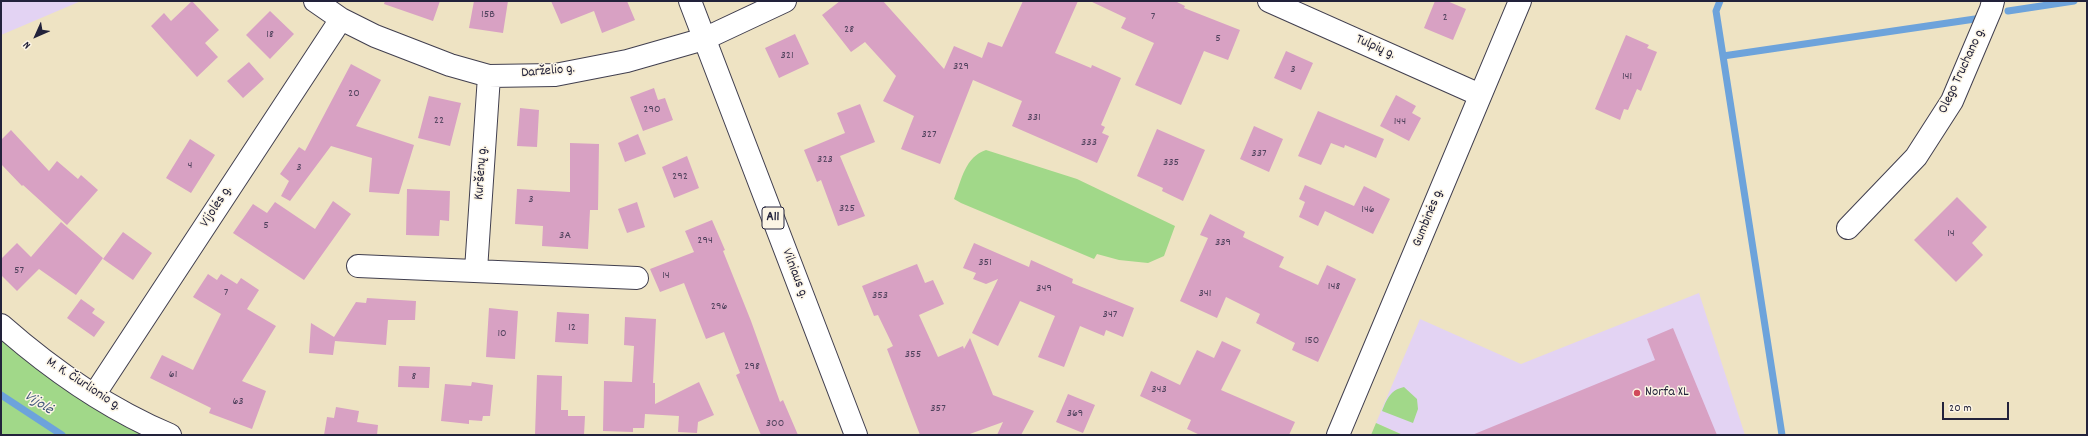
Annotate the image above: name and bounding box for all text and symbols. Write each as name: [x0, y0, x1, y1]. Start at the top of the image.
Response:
house number: 15B: [481, 8, 495, 22]
house number: 7: [1151, 10, 1155, 24]
house number: 2: [1442, 11, 1448, 25]
north arrow: [16, 16, 56, 56]
house number: 28: [844, 23, 854, 37]
street label: Olego Truchano g.: [1936, 25, 1990, 117]
house number: 18: [266, 28, 274, 42]
house number: 5: [1215, 32, 1221, 46]
street label: Tulpių g.: [1353, 32, 1397, 64]
text: N: [20, 37, 35, 52]
house number: 321: [780, 49, 794, 63]
house number: 329: [953, 60, 969, 74]
street label: Darželio g.: [520, 61, 576, 83]
house number: 3: [1290, 63, 1296, 77]
house number: 141: [1622, 70, 1632, 84]
house number: 20: [348, 87, 360, 101]
house number: 290: [643, 103, 661, 117]
house number: 331: [1027, 111, 1041, 125]
house number: 22: [434, 114, 444, 128]
house number: 144: [1394, 115, 1406, 129]
house number: 327: [921, 128, 937, 142]
house number: 333: [1081, 136, 1097, 150]
street label: Kuršėnų g.: [472, 146, 492, 200]
house number: 337: [1251, 147, 1267, 161]
house number: 323: [817, 153, 833, 167]
house number: 335: [1163, 156, 1179, 170]
house number: 4: [188, 159, 192, 173]
house number: 3: [296, 161, 302, 175]
house number: 292: [672, 170, 688, 184]
street label: Vijolės g.: [197, 183, 237, 231]
street label: Gumbinės g.: [1410, 186, 1448, 250]
house number: 3: [528, 193, 534, 207]
house number: 325: [839, 202, 855, 216]
house number: 146: [1361, 203, 1375, 217]
road number: A11: [762, 207, 784, 229]
house number: 5: [263, 219, 269, 233]
house number: 14: [1947, 227, 1955, 241]
house number: 3A: [559, 229, 571, 243]
house number: 294: [697, 234, 713, 248]
house number: 339: [1215, 236, 1231, 250]
street label: Vilniaus g.: [777, 247, 811, 301]
house number: 351: [978, 256, 992, 270]
house number: 57: [14, 264, 24, 278]
house number: 14: [662, 269, 670, 283]
house number: 148: [1328, 280, 1340, 294]
house number: 349: [1036, 282, 1052, 296]
house number: 7: [224, 286, 228, 300]
house number: 341: [1199, 287, 1211, 301]
house number: 353: [872, 289, 888, 303]
house number: 296: [711, 300, 727, 314]
house number: 347: [1103, 308, 1117, 322]
house number: 12: [568, 321, 576, 335]
house number: 10: [497, 327, 507, 341]
house number: 150: [1305, 334, 1319, 348]
house number: 355: [905, 348, 921, 362]
street label: M. K. Čiurlionio g.: [43, 355, 123, 415]
house number: 298: [744, 360, 760, 374]
house number: 61: [169, 368, 177, 382]
house number: 8: [412, 370, 416, 384]
house number: 343: [1151, 383, 1167, 397]
place label: Norfa XL: [1645, 385, 1689, 401]
water label: Vijolė: [20, 388, 56, 420]
marker: Norfa XL: [1632, 388, 1642, 398]
scale bar: [1944, 394, 2011, 420]
house number: 63: [232, 395, 244, 409]
text: 20 m: [1949, 400, 1972, 417]
house number: 357: [930, 402, 946, 416]
house number: 369: [1067, 407, 1083, 421]
house number: 300: [766, 417, 784, 431]

